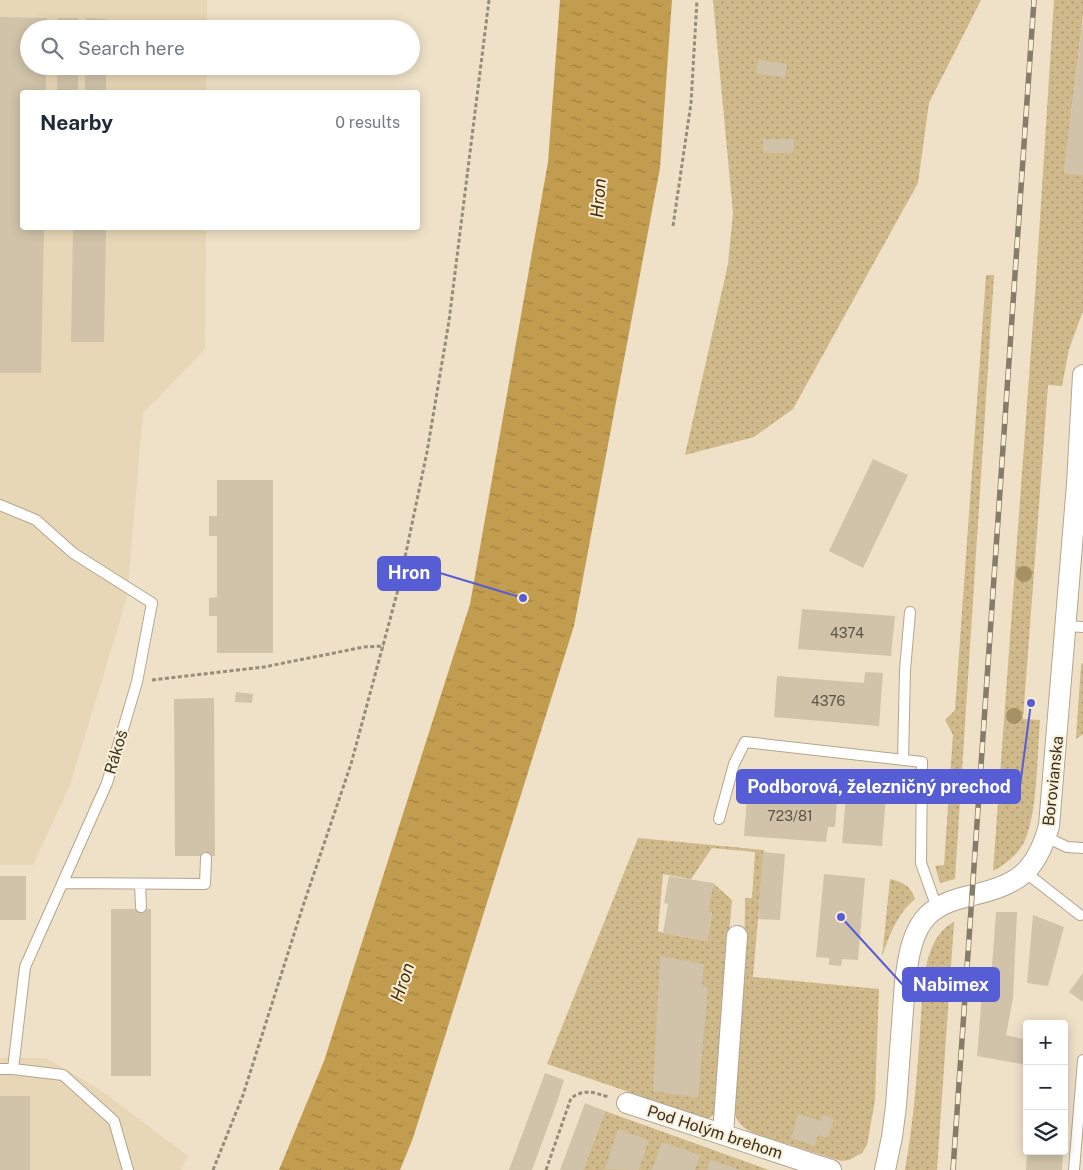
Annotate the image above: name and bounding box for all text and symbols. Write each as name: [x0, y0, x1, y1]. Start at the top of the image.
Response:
search box: [20, 20, 420, 75]
icon: search: [38, 34, 66, 62]
text: Search here: [78, 37, 185, 59]
text: Nearby: [40, 110, 113, 135]
text: 0 results: [335, 113, 400, 132]
water label: Hron: [586, 177, 610, 219]
callout: Hron: [378, 557, 440, 590]
text: Hron: [388, 562, 430, 583]
house number: 4374: [830, 625, 864, 641]
house number: 4376: [811, 693, 845, 709]
street label: Rákoš: [100, 728, 132, 776]
street label: Borovianska: [1039, 735, 1067, 827]
callout: Podborová, železničný prechod: [737, 770, 1020, 803]
text: Podborová, železničný prechod: [747, 776, 1011, 797]
house number: 723/81: [767, 808, 813, 824]
water label: Hron: [386, 960, 418, 1004]
callout: Nabimex: [903, 968, 999, 1001]
text: Nabimex: [913, 974, 990, 995]
map controls: [1023, 1020, 1068, 1155]
button: +: [1023, 1020, 1068, 1065]
button: −: [1023, 1065, 1068, 1110]
street label: Pod Holým brehom: [645, 1101, 785, 1163]
button: layers: [1023, 1110, 1068, 1155]

